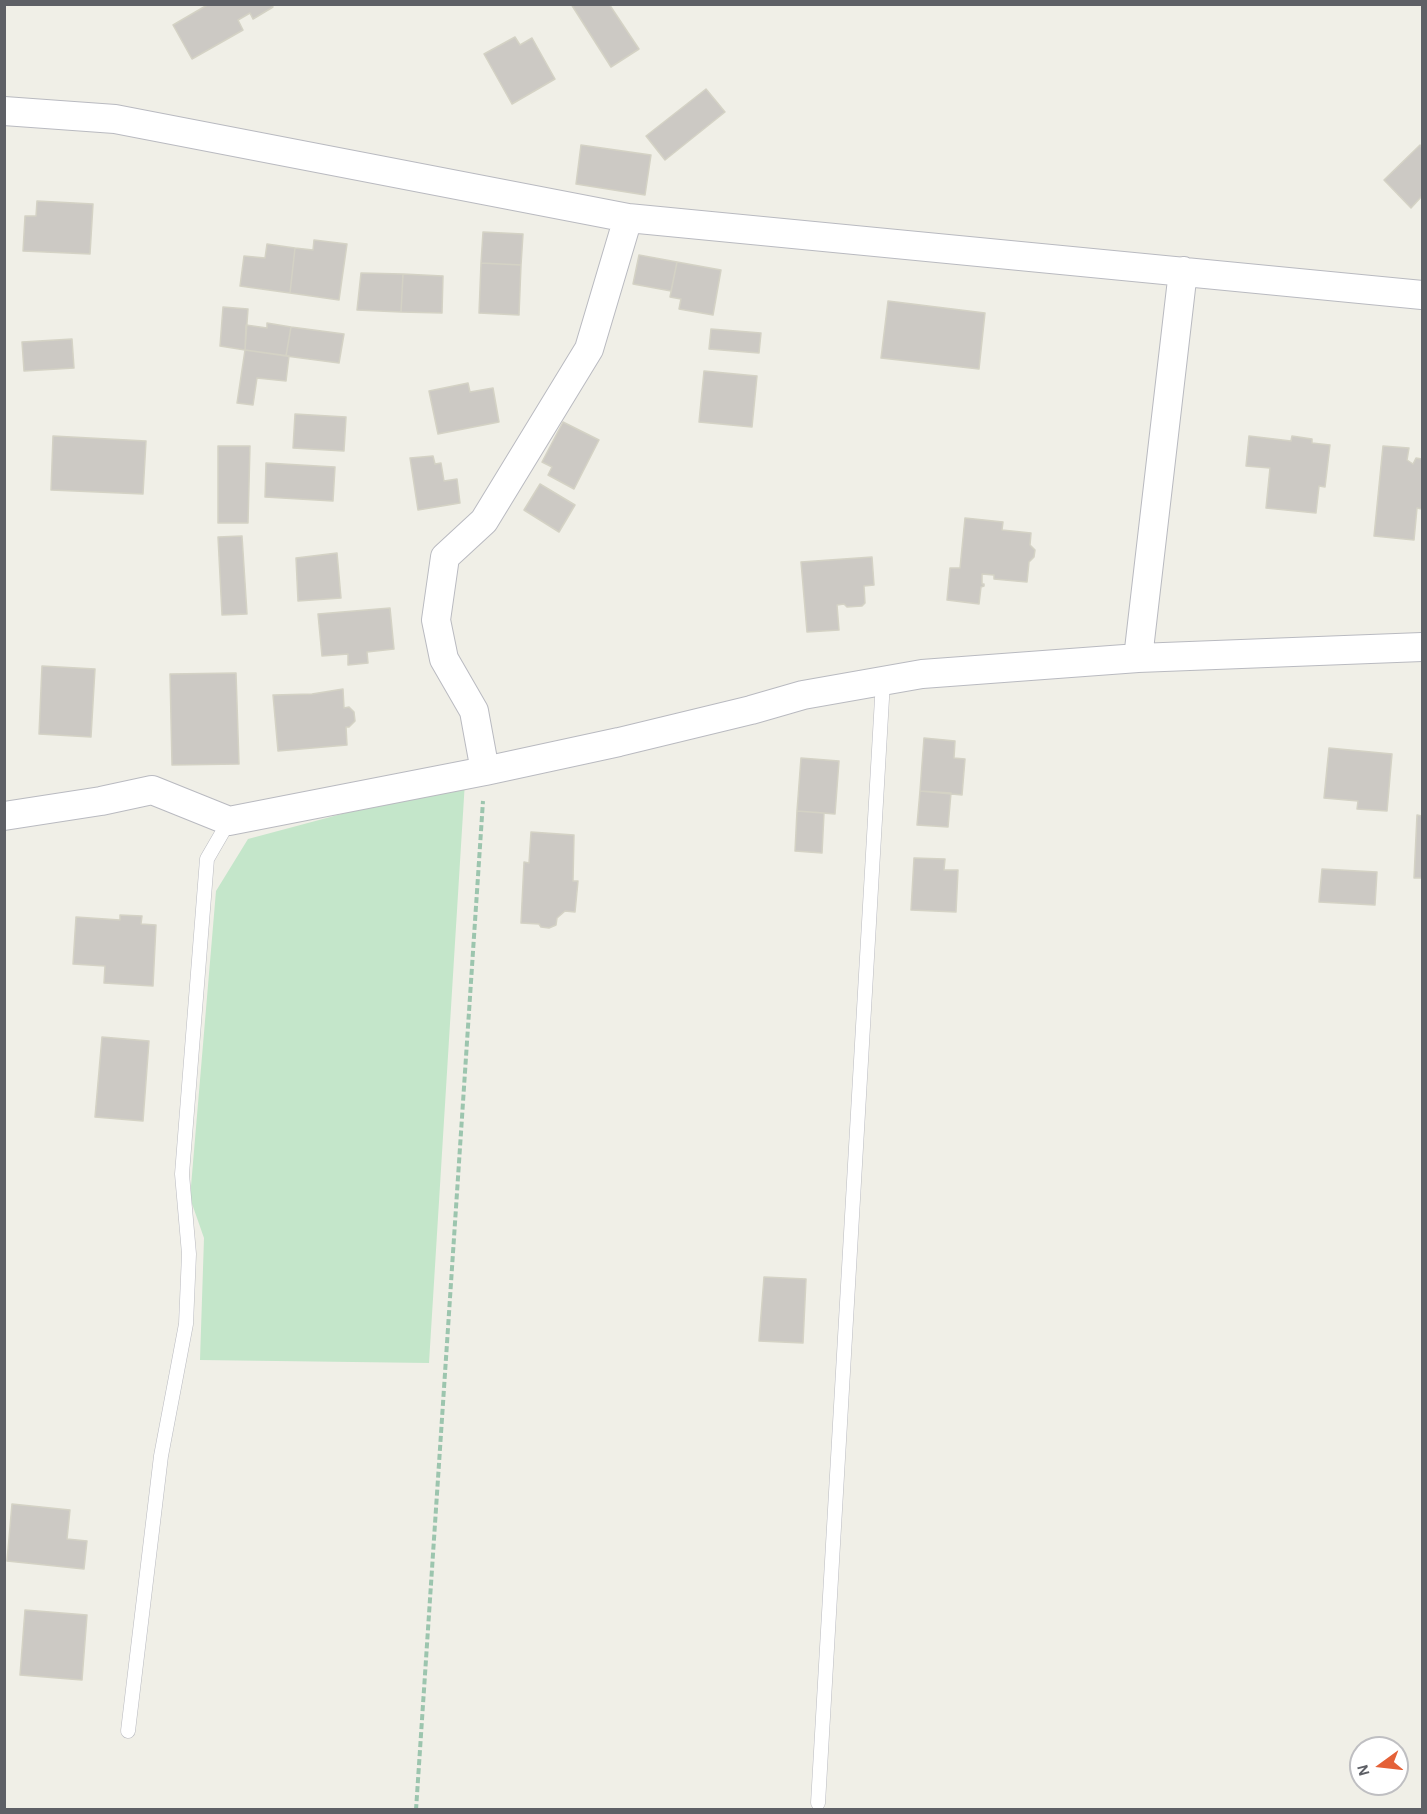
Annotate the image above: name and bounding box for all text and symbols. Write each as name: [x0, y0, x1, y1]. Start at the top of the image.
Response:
north arrow: [1349, 1736, 1409, 1796]
text: N: [1354, 1763, 1373, 1778]

